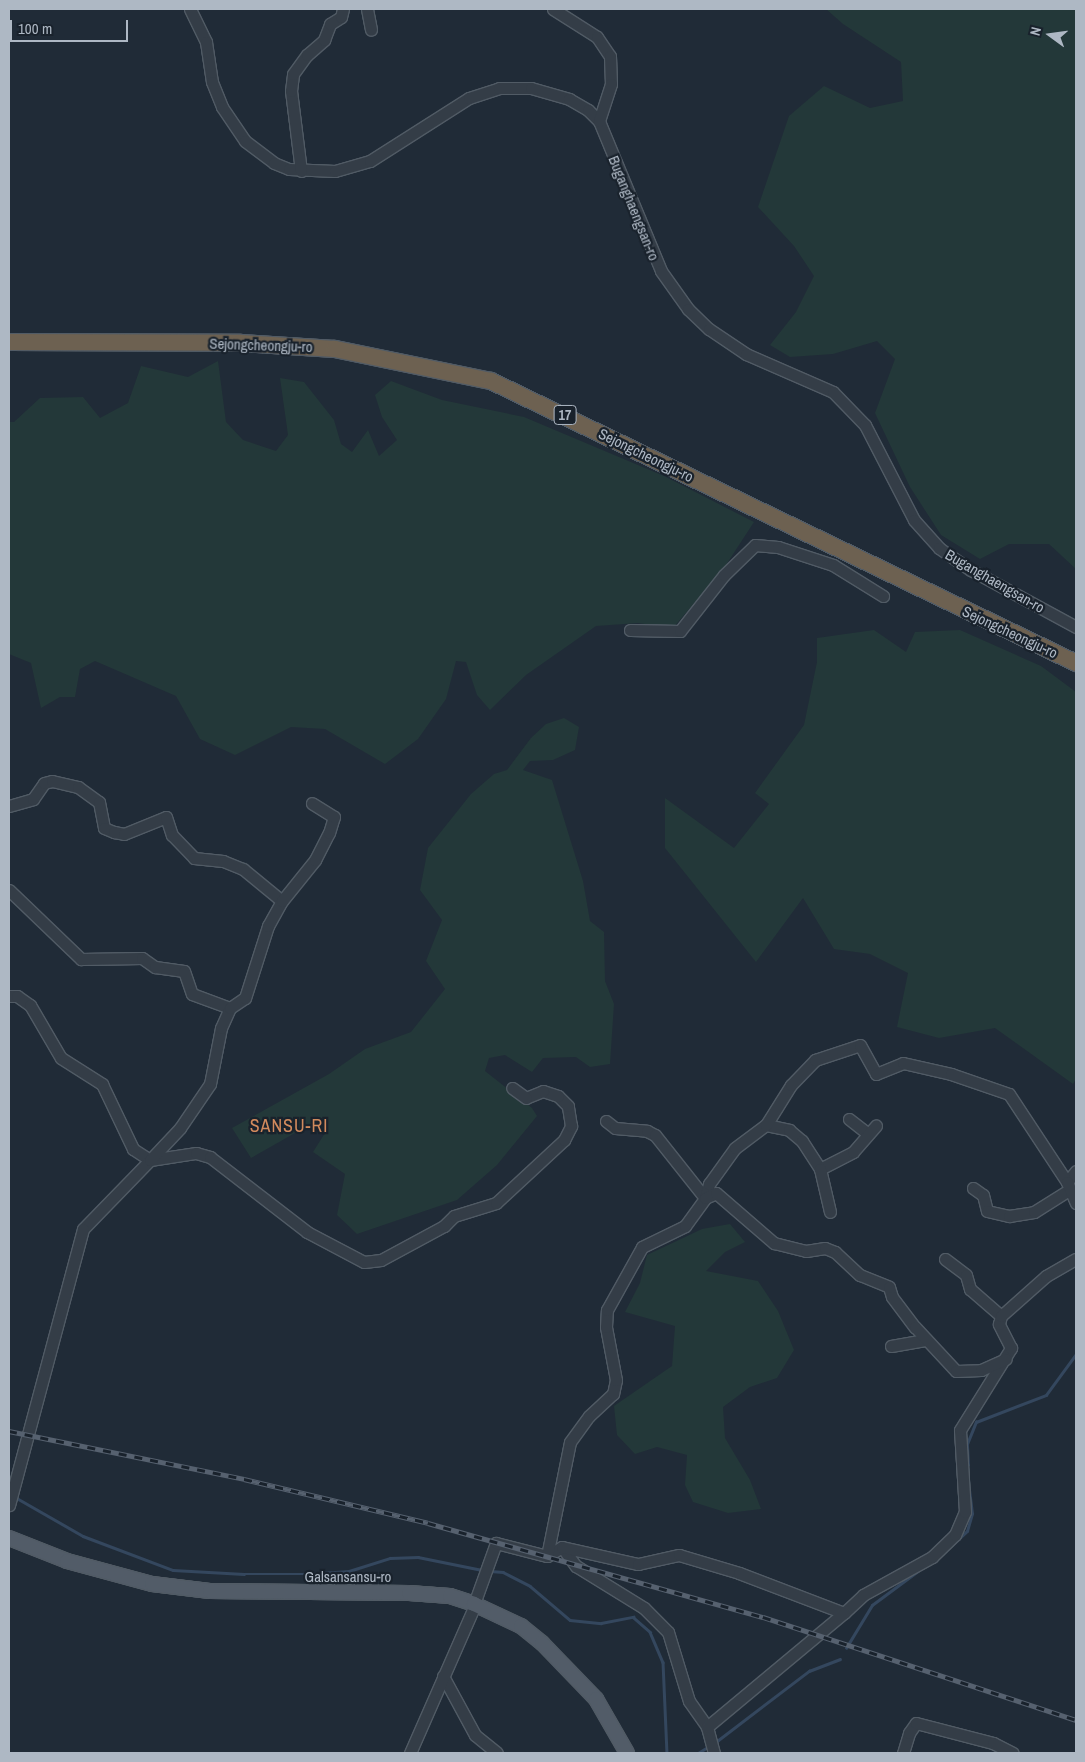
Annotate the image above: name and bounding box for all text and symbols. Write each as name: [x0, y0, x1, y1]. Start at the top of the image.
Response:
scale bar: [12, 10, 130, 42]
north arrow: [1025, 10, 1075, 60]
text: 100 m: [18, 18, 52, 39]
text: N: [1026, 25, 1045, 38]
street label: Buganghaengsan-ro: [605, 153, 663, 263]
street label: Sejongcheongju-ro: [209, 334, 313, 356]
road number: 17: [552, 404, 578, 426]
street label: Sejongcheongju-ro: [596, 424, 696, 486]
street label: Buganghaengsan-ro: [942, 545, 1048, 617]
street label: Sejongcheongju-ro: [959, 602, 1061, 662]
district label: SANSU-RI: [249, 1115, 329, 1137]
street label: Galsansansu-ro: [305, 1568, 391, 1586]

